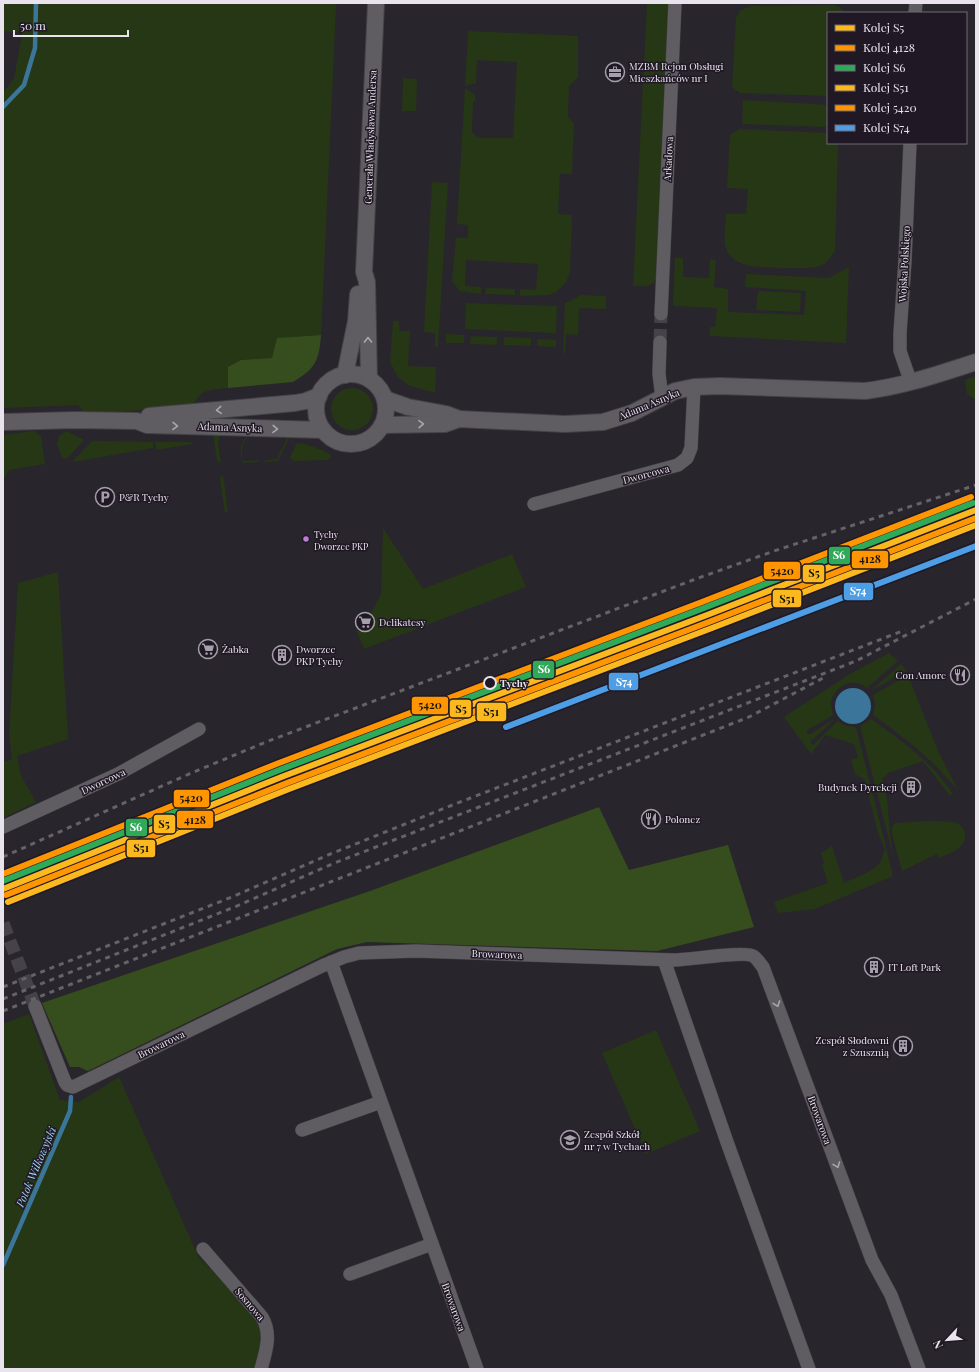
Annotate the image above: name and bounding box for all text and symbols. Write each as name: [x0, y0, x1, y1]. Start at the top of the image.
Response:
scale bar: [14, 12, 128, 38]
legend: [827, 12, 967, 144]
text: 50 m: [20, 17, 46, 33]
text: Kolej S5: [863, 19, 904, 35]
text: Kolej 4128: [863, 39, 915, 55]
place label: MZBM Rejon Obsługi Mieszkańców nr I: [629, 59, 724, 85]
text: Kolej S6: [863, 59, 906, 75]
office icon: MZBM Rejon Obsługi Mieszkańców nr I: [604, 61, 626, 83]
street label: Generała Władysława Andersa: [361, 70, 379, 204]
text: Kolej S51: [863, 79, 909, 95]
text: Kolej 5420: [863, 99, 917, 115]
text: Kolej S74: [863, 119, 910, 135]
street label: Arkadowa: [660, 136, 676, 183]
street label: Wojska Polskiego: [895, 225, 913, 303]
one-way arrow: [364, 337, 372, 343]
street label: Adama Asnyka: [616, 385, 682, 423]
one-way arrow: [216, 405, 222, 414]
street label: Adama Asnyka: [196, 419, 263, 435]
one-way arrow: [418, 420, 424, 429]
one-way arrow: [172, 422, 178, 430]
one-way arrow: [272, 424, 278, 433]
street label: Dworcowa: [621, 461, 671, 487]
parking icon: P&R Tychy: [94, 486, 116, 508]
place label: P&R Tychy: [119, 490, 169, 504]
place label: Tychy Dworzec PKP: [314, 528, 368, 552]
marker: Tychy Dworzec PKP: [301, 534, 311, 544]
line badge: S6: [828, 546, 851, 565]
text: S6: [833, 547, 845, 562]
line badge: 4128: [851, 550, 889, 569]
text: 4128: [859, 551, 881, 566]
line badge: 5420: [763, 561, 801, 580]
text: 5420: [770, 563, 794, 578]
line badge: S5: [802, 564, 825, 583]
text: S5: [808, 565, 820, 580]
line badge: S74: [843, 582, 874, 601]
text: S74: [850, 583, 867, 598]
line badge: S51: [772, 589, 802, 608]
text: S51: [779, 591, 795, 606]
supermarket icon: Delikatesy: [354, 611, 376, 633]
place label: Delikatesy: [379, 615, 426, 629]
supermarket icon: Żabka: [197, 638, 219, 660]
place label: Żabka: [222, 642, 249, 656]
place label: Dworzec PKP Tychy: [296, 642, 343, 668]
building icon: Dworzec PKP Tychy: [271, 644, 293, 666]
line badge: S6: [532, 660, 555, 679]
text: S6: [538, 661, 550, 676]
restaurant icon: Con Amore: [949, 664, 971, 686]
place label: Con Amore: [896, 668, 946, 682]
line badge: S74: [608, 672, 639, 691]
text: S74: [616, 674, 633, 689]
marker: Tychy: [483, 676, 497, 690]
place label: Tychy: [500, 676, 529, 690]
line badge: 5420: [411, 696, 449, 715]
text: 5420: [418, 697, 442, 712]
line badge: S5: [449, 699, 472, 718]
text: S5: [455, 701, 467, 716]
line badge: S51: [476, 702, 507, 722]
text: S51: [483, 704, 499, 719]
street label: Dworcowa: [79, 765, 127, 797]
building icon: Budynek Dyrekcji: [900, 776, 922, 798]
place label: Budynek Dyrekcji: [818, 780, 897, 794]
line badge: 5420: [173, 789, 210, 808]
text: 5420: [179, 790, 203, 805]
restaurant icon: Polonez: [640, 808, 662, 830]
line badge: 4128: [176, 810, 214, 829]
text: 4128: [184, 812, 206, 827]
place label: Polonez: [665, 812, 700, 826]
line badge: S5: [153, 814, 176, 834]
text: S5: [158, 816, 170, 831]
line badge: S6: [125, 818, 148, 837]
text: S6: [130, 819, 142, 834]
line badge: S51: [126, 839, 156, 858]
text: S51: [133, 840, 149, 855]
street label: Browarowa: [471, 946, 523, 962]
building icon: IT Loft Park: [863, 956, 885, 978]
place label: IT Loft Park: [888, 960, 941, 974]
one-way arrow: [772, 1000, 780, 1007]
street label: Browarowa: [135, 1027, 187, 1061]
place label: Zespół Słodowni z Szusznią: [816, 1033, 889, 1059]
building icon: Zespół Słodowni z Szusznią: [892, 1035, 914, 1057]
street label: Browarowa: [805, 1094, 835, 1146]
water label: Potok Wilkowyjski: [11, 1124, 59, 1210]
place label: Zespół Szkół nr 7 w Tychach: [584, 1127, 650, 1153]
school or university icon: Zespół Szkół nr 7 w Tychach: [559, 1129, 581, 1151]
one-way arrow: [832, 1161, 840, 1168]
street label: Browarowa: [439, 1281, 469, 1333]
street label: Sosnowa: [232, 1284, 268, 1324]
north arrow: [927, 1320, 967, 1360]
text: N: [929, 1338, 946, 1351]

